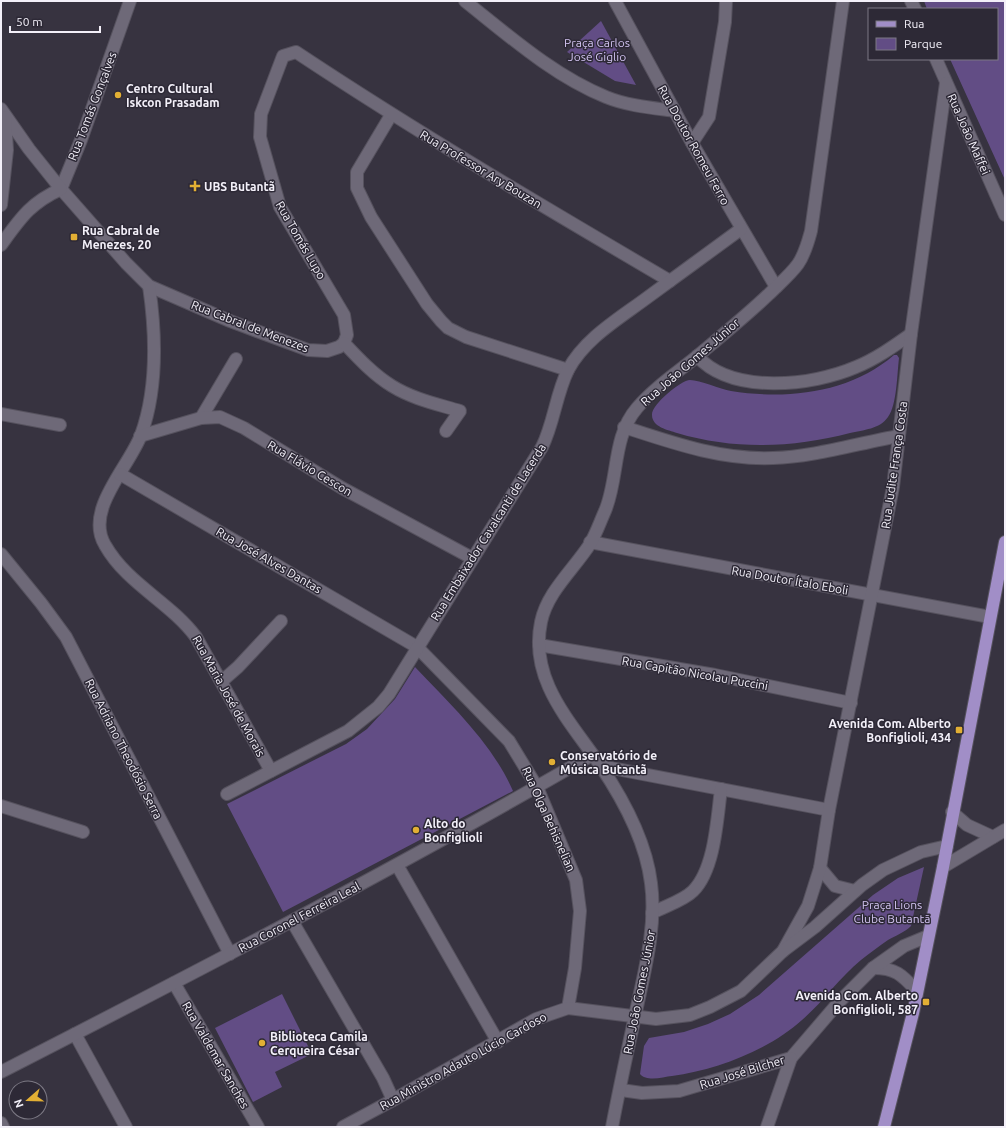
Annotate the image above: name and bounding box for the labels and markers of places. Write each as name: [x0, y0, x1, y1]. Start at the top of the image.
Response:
place label: Centro Cultural Iskcon Prasadam: [126, 82, 220, 109]
marker: Centro Cultural Iskcon Prasadam: [113, 90, 123, 100]
marker: UBS Butantã: [189, 180, 201, 192]
place label: UBS Butantã: [204, 180, 275, 193]
place label: Rua Cabral de Menezes, 20: [82, 224, 160, 251]
marker: Rua Cabral de Menezes, 20: [69, 232, 79, 242]
place label: Avenida Com. Alberto Bonfiglioli, 434: [829, 717, 951, 744]
marker: Avenida Com. Alberto Bonfiglioli, 434: [954, 725, 964, 735]
place label: Conservatório de Música Butantã: [560, 749, 657, 776]
marker: Conservatório de Música Butantã: [547, 757, 557, 767]
place label: Alto do Bonfiglioli: [424, 817, 483, 844]
marker: Alto do Bonfiglioli: [411, 825, 421, 835]
place label: Avenida Com. Alberto Bonfiglioli, 587: [796, 989, 918, 1016]
marker: Avenida Com. Alberto Bonfiglioli, 587: [921, 997, 931, 1007]
place label: Biblioteca Camila Cerqueira César: [270, 1030, 368, 1057]
marker: Biblioteca Camila Cerqueira César: [257, 1038, 267, 1048]

